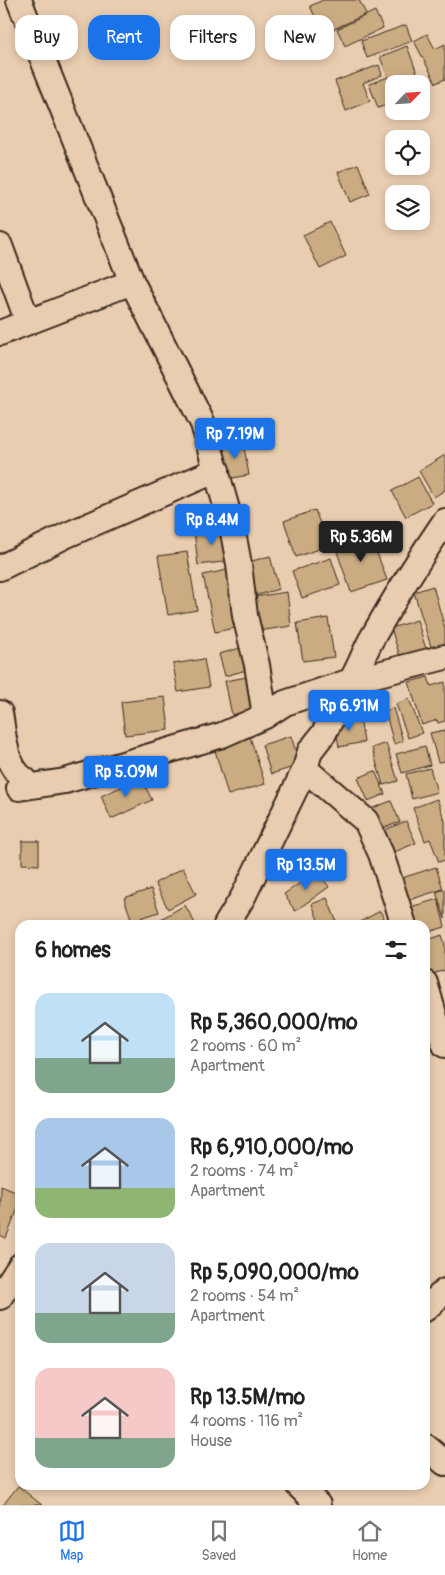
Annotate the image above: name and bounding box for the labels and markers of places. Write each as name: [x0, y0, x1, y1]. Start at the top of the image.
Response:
pin: Rp 7.19M: [183, 418, 287, 460]
pin: Rp 8.4M: [166, 504, 258, 546]
pin: Rp 5.36M: [309, 520, 413, 563]
pin: Rp 6.91M: [297, 690, 401, 732]
pin: Rp 5.09M: [74, 756, 178, 798]
pin: Rp 13.5M: [254, 848, 358, 891]

